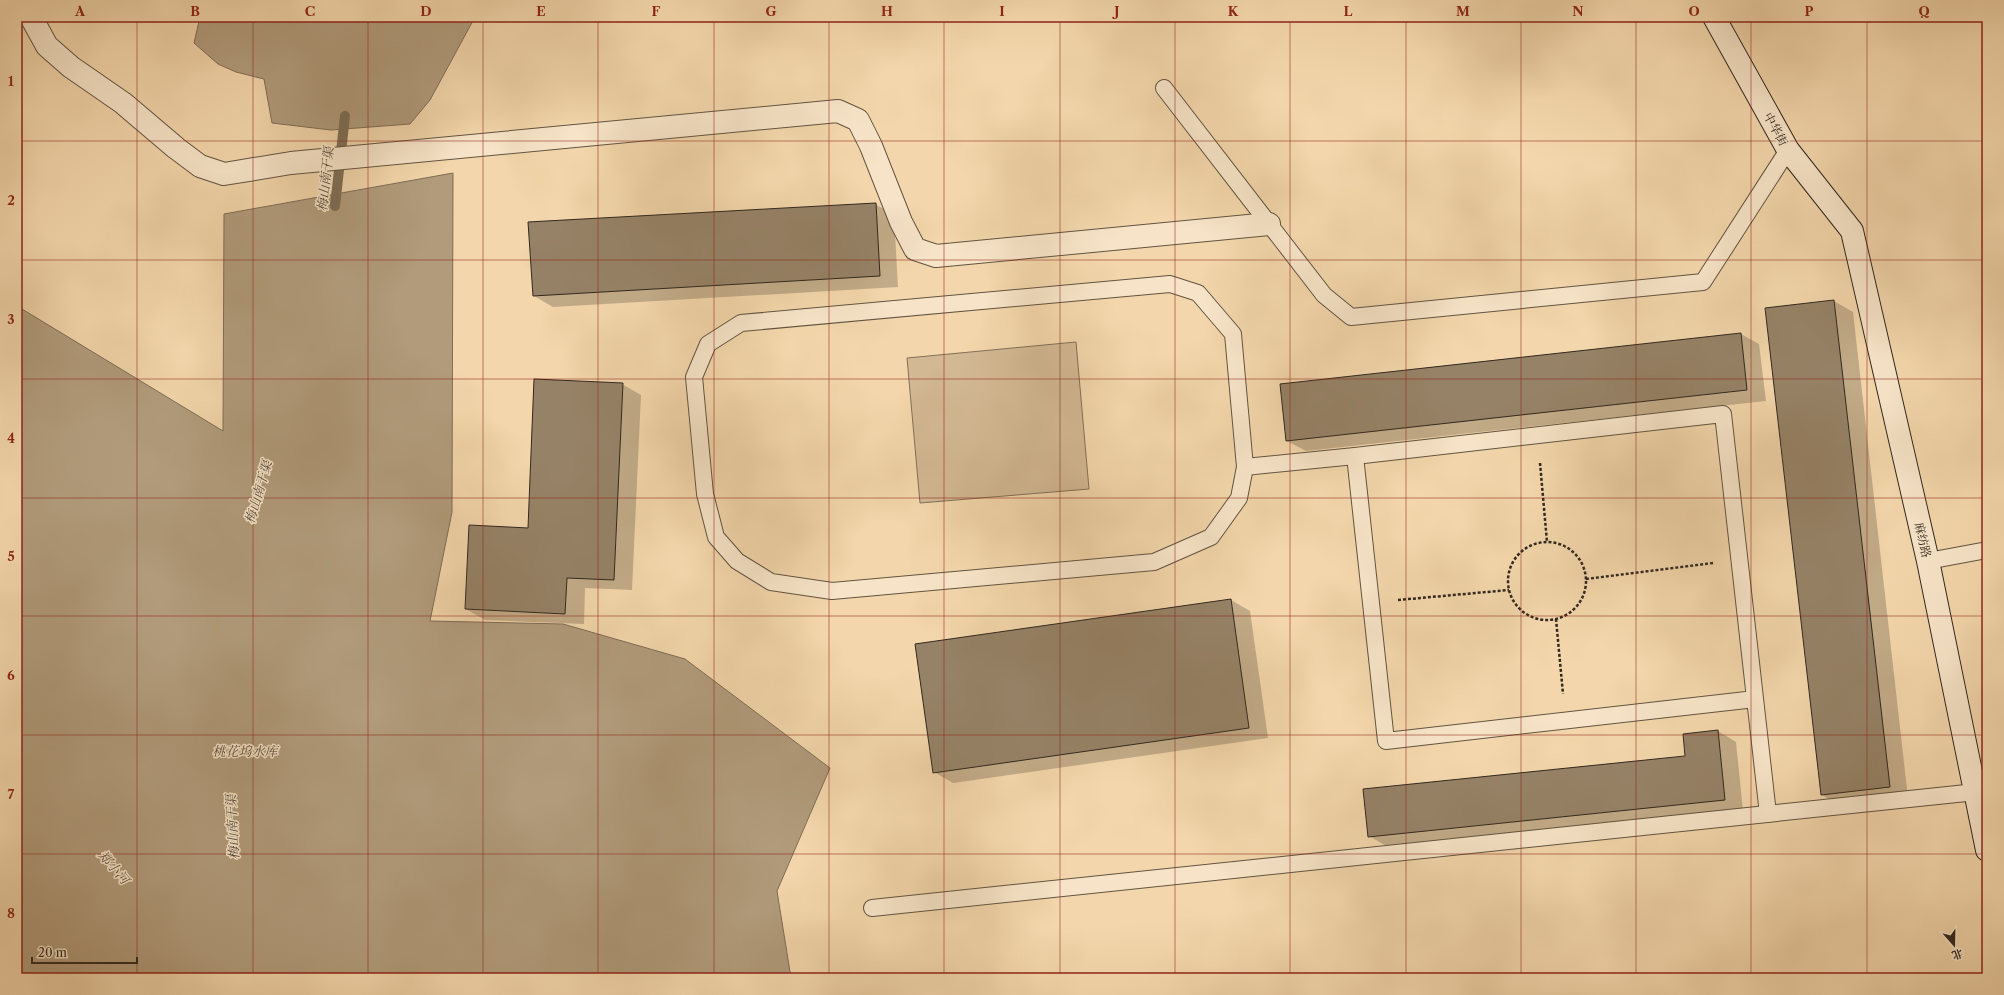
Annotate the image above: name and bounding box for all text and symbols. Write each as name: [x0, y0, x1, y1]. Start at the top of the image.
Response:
text: A: [74, 3, 86, 19]
text: B: [190, 3, 200, 19]
text: C: [305, 3, 315, 19]
text: D: [420, 3, 432, 19]
text: E: [536, 3, 546, 19]
text: F: [652, 3, 661, 19]
text: G: [765, 3, 777, 19]
text: H: [881, 3, 893, 19]
text: I: [999, 3, 1005, 19]
text: J: [1112, 3, 1120, 19]
text: K: [1228, 3, 1239, 19]
text: L: [1344, 3, 1353, 19]
text: M: [1456, 3, 1470, 19]
text: N: [1572, 3, 1584, 19]
text: O: [1688, 3, 1700, 19]
text: P: [1805, 3, 1814, 19]
text: Q: [1918, 3, 1930, 19]
text: 1: [8, 73, 14, 89]
street label: 中华街: [1761, 110, 1792, 149]
water label: 梅山南干渠: [314, 144, 337, 212]
text: 2: [7, 192, 15, 208]
text: 3: [7, 311, 15, 327]
text: 4: [7, 430, 15, 446]
water label: 梅山南干渠: [241, 457, 275, 525]
street label: 麻纺路: [1912, 521, 1934, 559]
text: 5: [7, 548, 15, 564]
text: 6: [7, 667, 15, 683]
water label: 桃花坞水库: [212, 743, 279, 759]
text: 7: [8, 786, 15, 802]
water label: 梅山南干渠: [222, 792, 242, 860]
water label: 郑小河: [95, 847, 134, 888]
text: 8: [7, 905, 15, 921]
north arrow: [1934, 925, 1974, 965]
scale bar: [32, 939, 137, 965]
text: 20 m: [38, 945, 67, 960]
text: 北: [1950, 946, 1965, 963]

